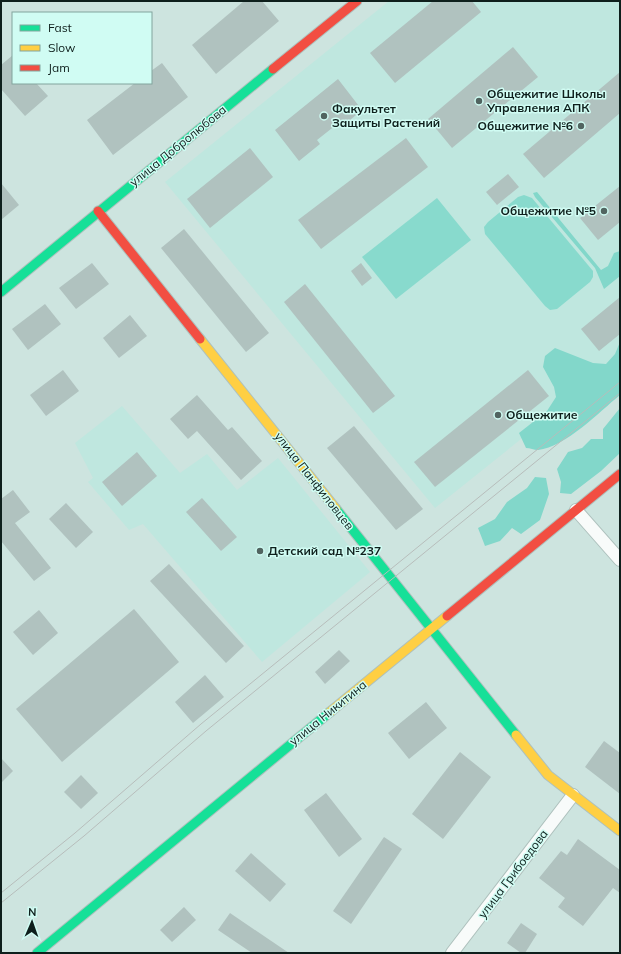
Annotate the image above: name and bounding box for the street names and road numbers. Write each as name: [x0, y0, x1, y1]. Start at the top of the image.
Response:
street label: улица Добролюбова: [126, 102, 229, 189]
street label: улица Панфиловцев: [272, 429, 357, 533]
street label: улица Никитина: [286, 677, 369, 748]
street label: улица Грибоедова: [474, 826, 551, 921]

